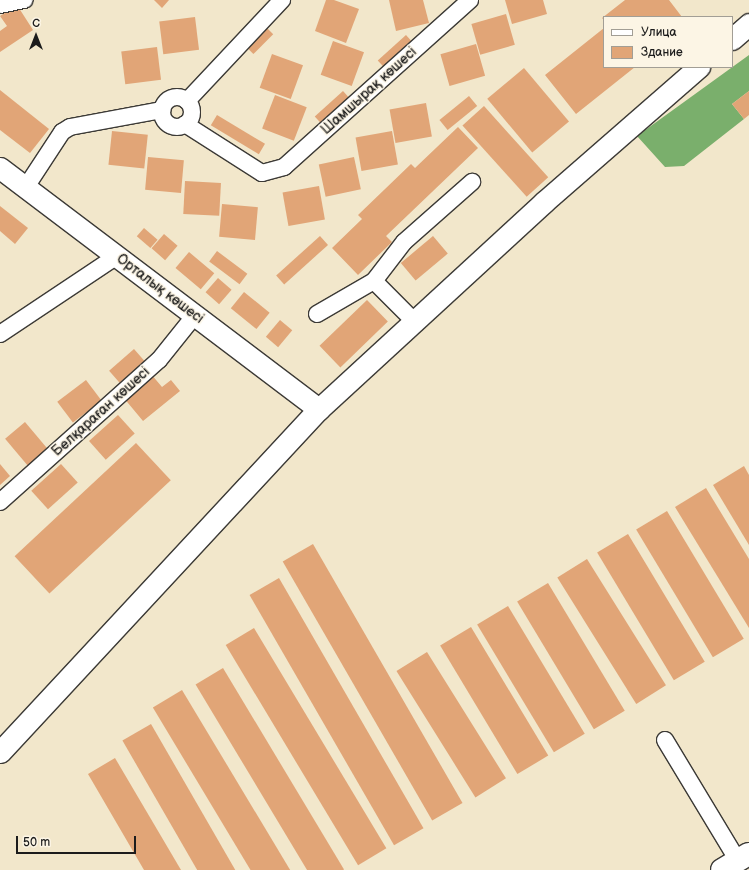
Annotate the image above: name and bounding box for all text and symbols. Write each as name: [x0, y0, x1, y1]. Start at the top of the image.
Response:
north arrow: [16, 16, 56, 56]
legend: [603, 16, 733, 68]
text: С: [32, 17, 40, 30]
text: Улица: [641, 25, 677, 40]
street label: Шамшырақ көшесі: [318, 44, 420, 138]
text: Здание: [641, 45, 683, 60]
street label: Орталық көшесі: [113, 251, 207, 327]
street label: Белқараған көшесі: [49, 364, 153, 460]
scale bar: [18, 828, 138, 854]
text: 50 m: [23, 835, 50, 850]

